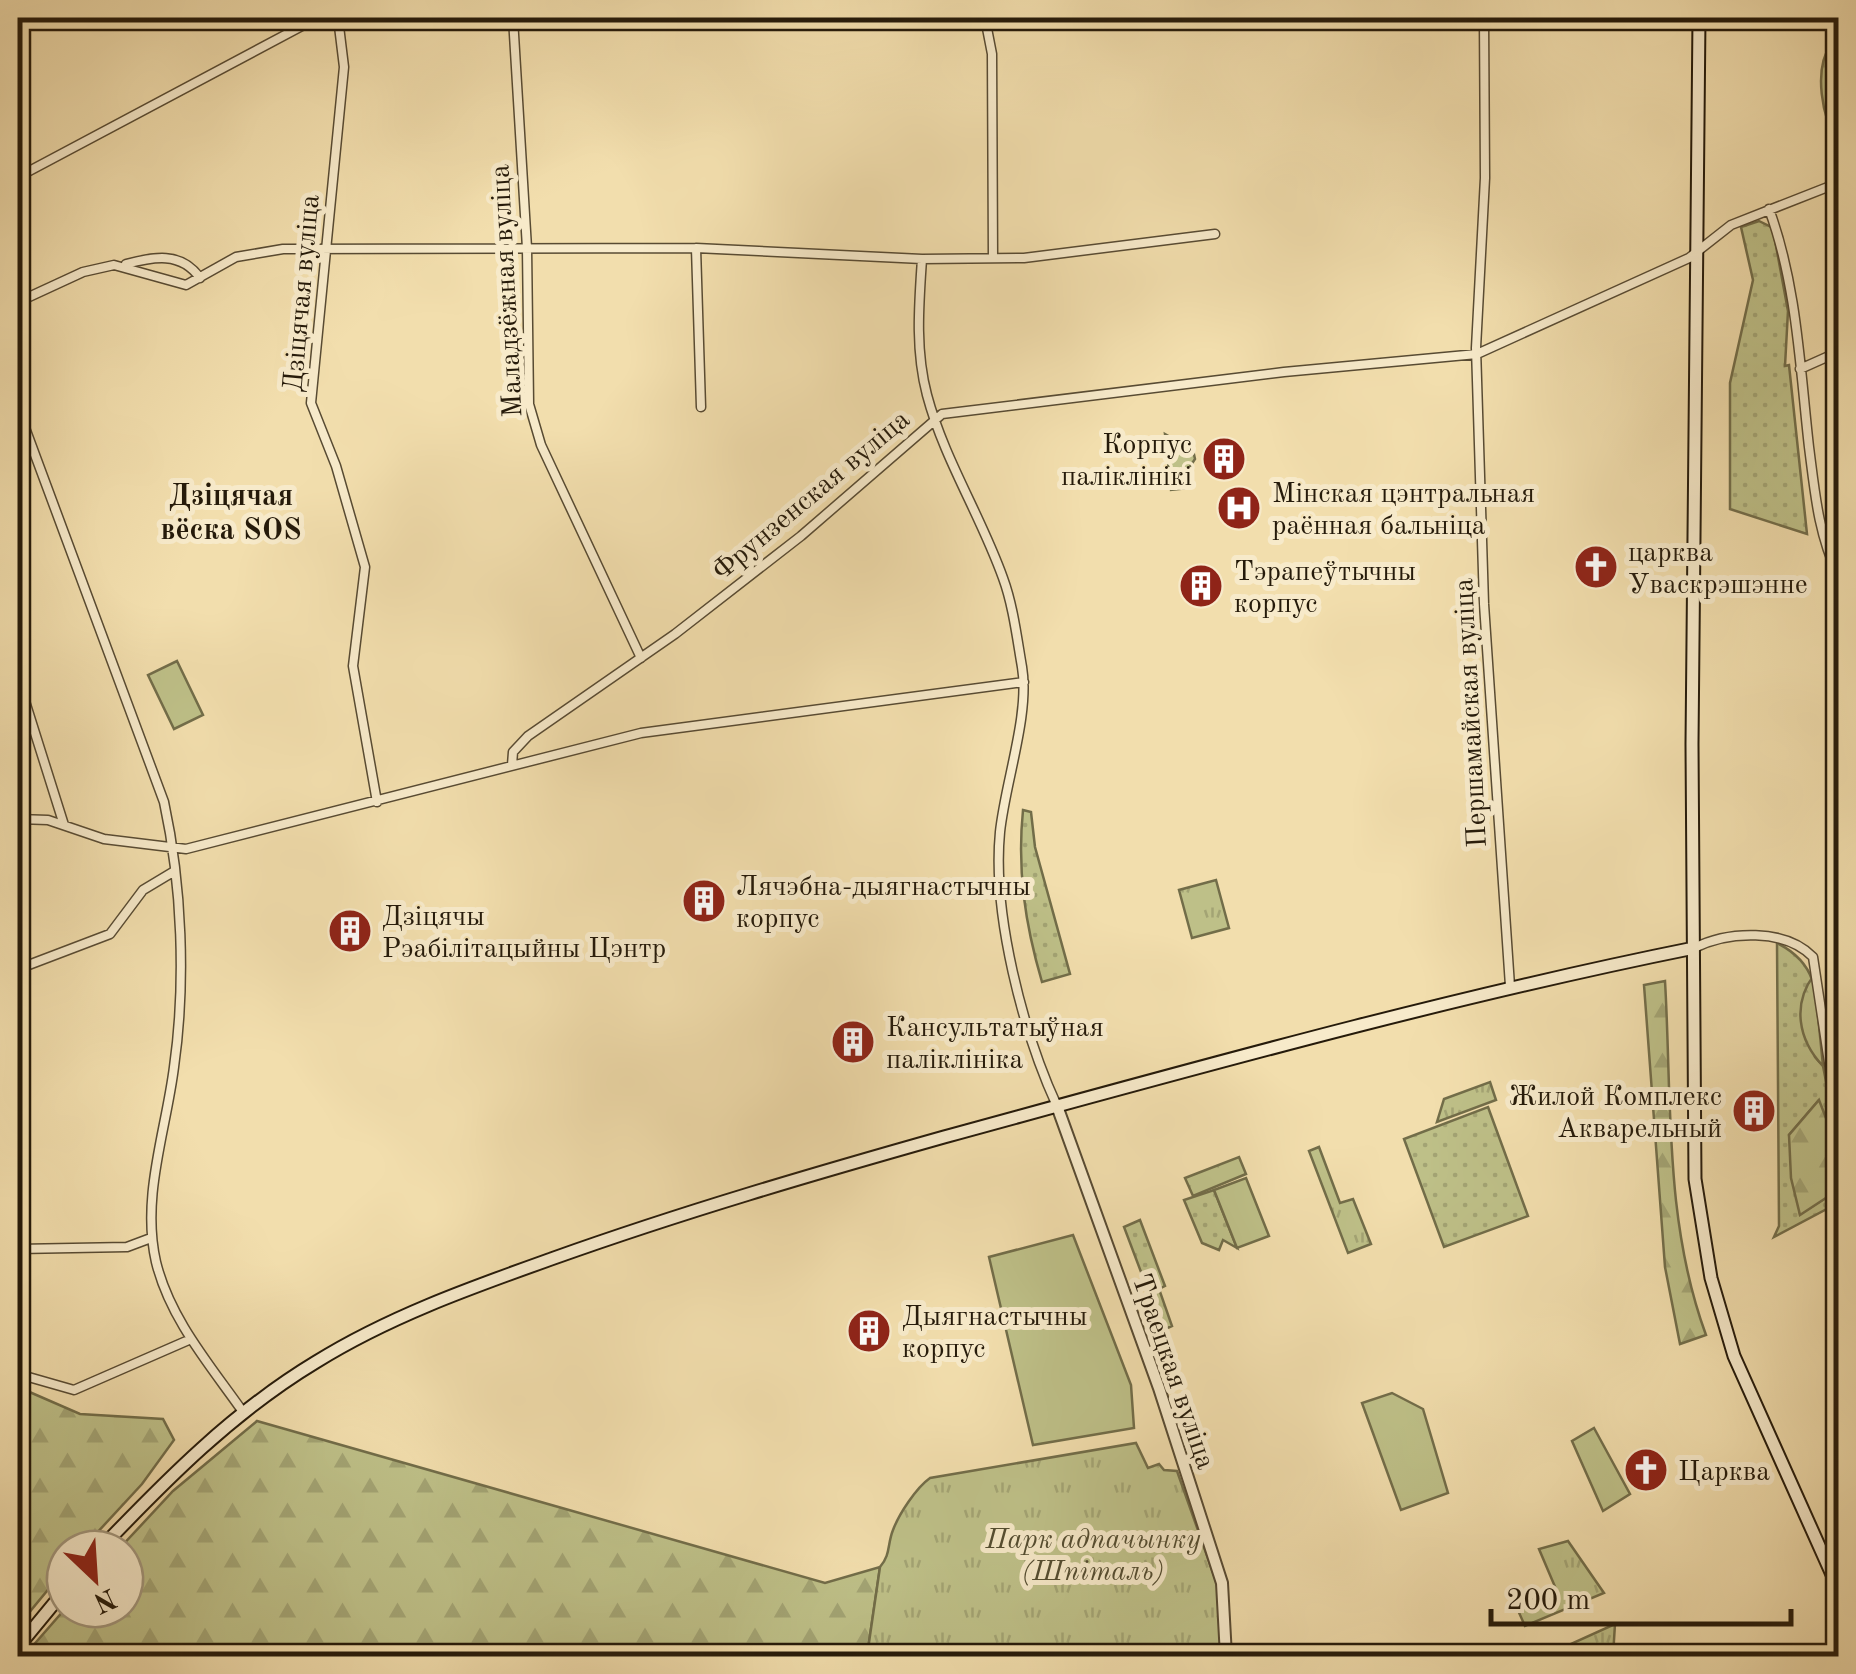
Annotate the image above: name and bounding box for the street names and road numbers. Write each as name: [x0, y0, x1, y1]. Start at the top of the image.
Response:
street label: Маладзёжная вуліца: [487, 164, 529, 418]
street label: Дзіцячая вуліца: [280, 193, 326, 393]
street label: Фрунзенская вуліца: [708, 406, 916, 587]
street label: Першамайская вуліца: [1451, 577, 1493, 848]
street label: Траецкая вуліца: [1126, 1271, 1219, 1473]

